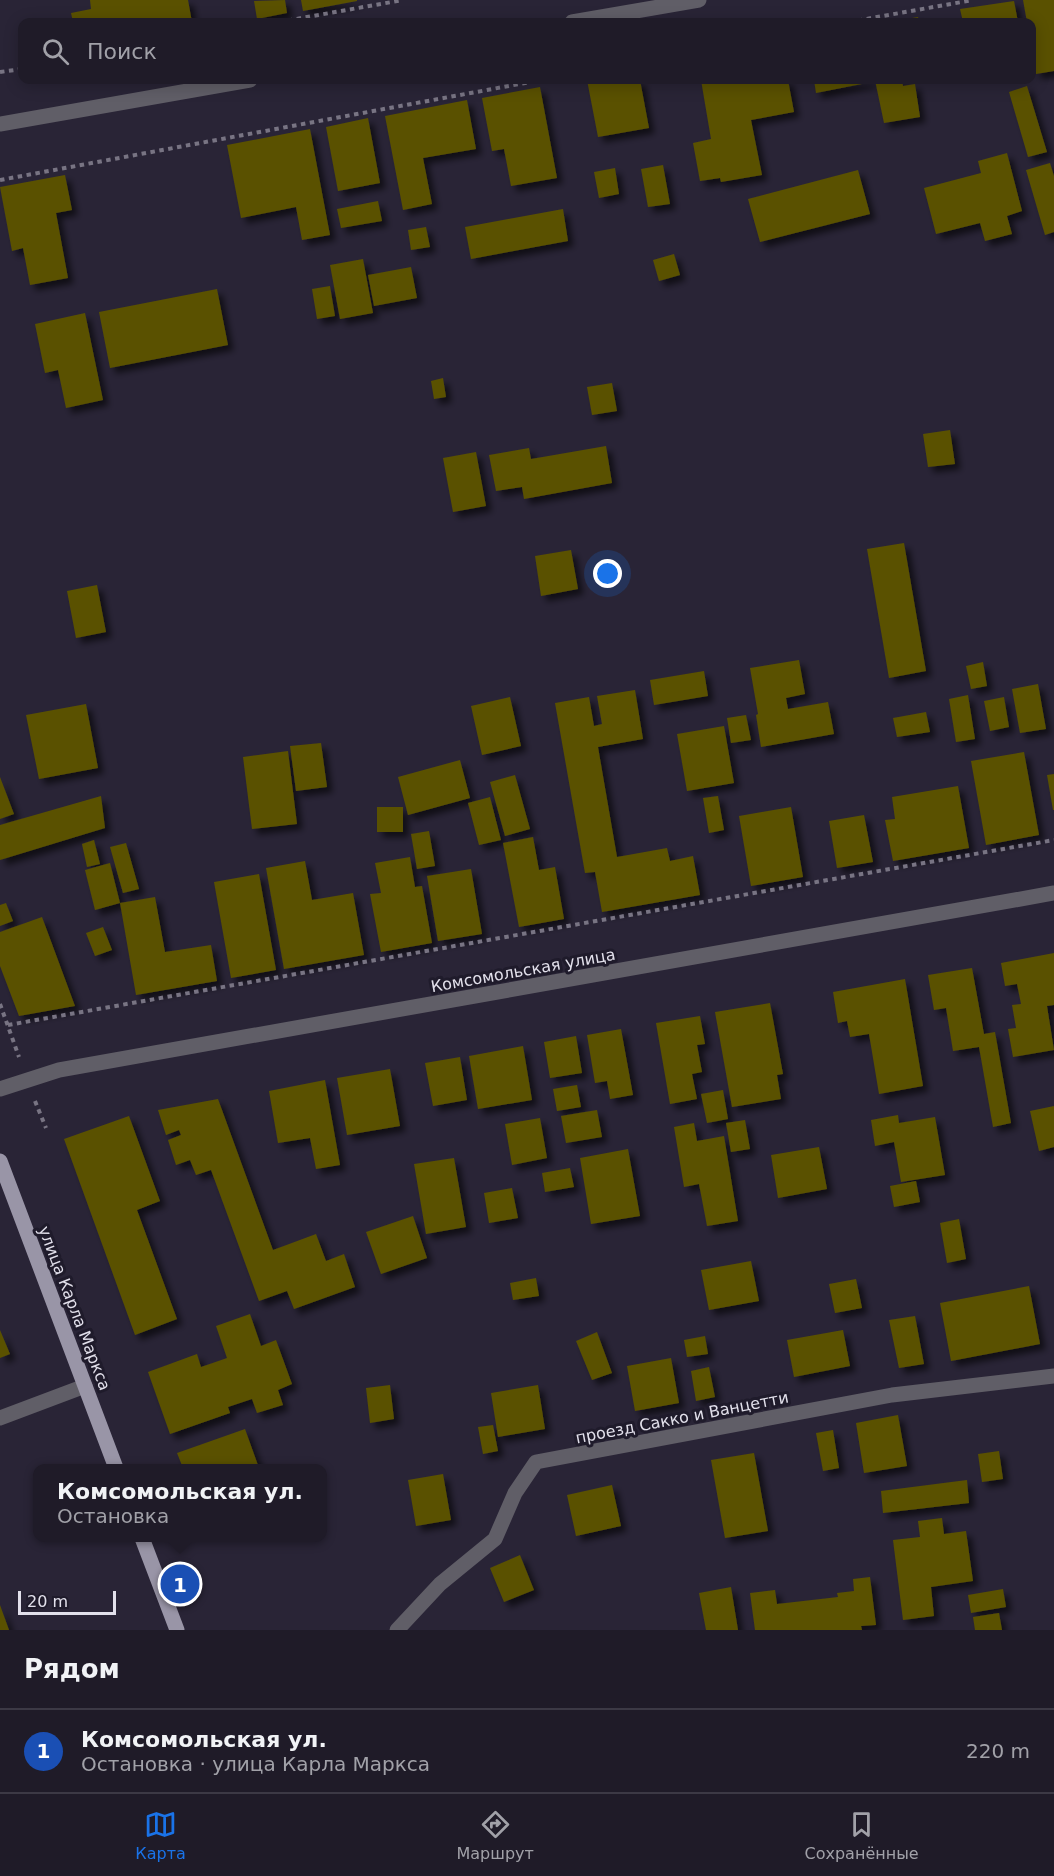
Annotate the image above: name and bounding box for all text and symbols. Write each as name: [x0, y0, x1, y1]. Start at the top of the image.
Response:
search box: [18, 18, 1036, 84]
icon: search: [39, 35, 72, 68]
text: Поиск: [87, 39, 157, 64]
your location: [593, 559, 622, 588]
street label: Комсомольская улица: [429, 945, 617, 996]
street label: улица Карла Маркса: [34, 1223, 115, 1393]
street label: проезд Сакко и Ванцетти: [574, 1388, 790, 1447]
popup: [33, 1464, 327, 1542]
text: Комсомольская ул.: [57, 1479, 303, 1504]
text: Остановка: [57, 1504, 169, 1528]
pin: 1: [160, 1562, 200, 1606]
scale bar: [18, 1588, 116, 1616]
text: 20 m: [27, 1592, 68, 1611]
text: Рядом: [24, 1654, 120, 1684]
text: Комсомольская ул.: [81, 1727, 327, 1752]
text: 1: [37, 1739, 50, 1763]
text: 220 m: [966, 1739, 1030, 1763]
text: Остановка · улица Карла Маркса: [81, 1752, 430, 1776]
tab: Карта: [135, 1808, 186, 1863]
tab: Маршрут: [456, 1808, 534, 1863]
tab: Сохранённые: [805, 1808, 919, 1863]

